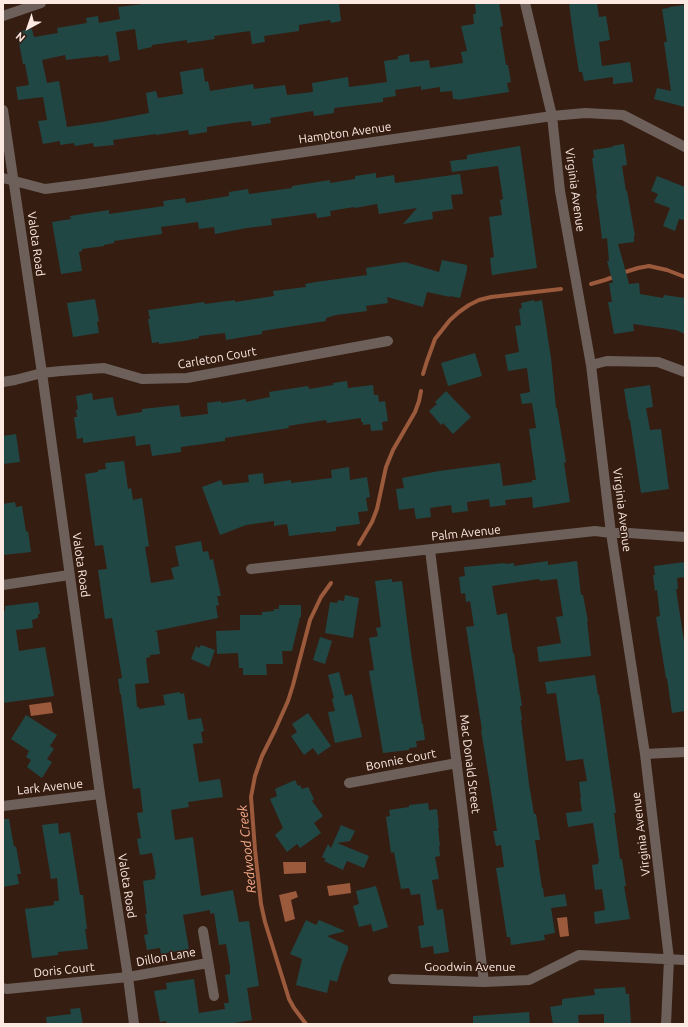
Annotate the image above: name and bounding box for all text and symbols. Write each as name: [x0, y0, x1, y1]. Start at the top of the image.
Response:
north arrow: [8, 8, 48, 48]
text: N: [13, 30, 27, 44]
street label: Hampton Avenue: [298, 119, 392, 147]
street label: Virginia Avenue: [562, 147, 588, 233]
street label: Valota Road: [24, 211, 48, 277]
street label: Carleton Court: [177, 344, 257, 372]
street label: Virginia Avenue: [610, 467, 634, 553]
street label: Palm Avenue: [430, 522, 502, 544]
street label: Valota Road: [69, 532, 93, 598]
street label: Mac Donald Street: [457, 714, 483, 814]
street label: Bonnie Court: [365, 746, 437, 774]
street label: Lark Avenue: [16, 776, 84, 798]
street label: Virginia Avenue: [629, 791, 653, 877]
water label: Redwood Creek: [235, 804, 259, 894]
street label: Valota Road: [115, 853, 139, 919]
street label: Dillon Lane: [135, 945, 197, 969]
street label: Doris Court: [33, 960, 95, 980]
street label: Goodwin Avenue: [424, 960, 516, 974]

